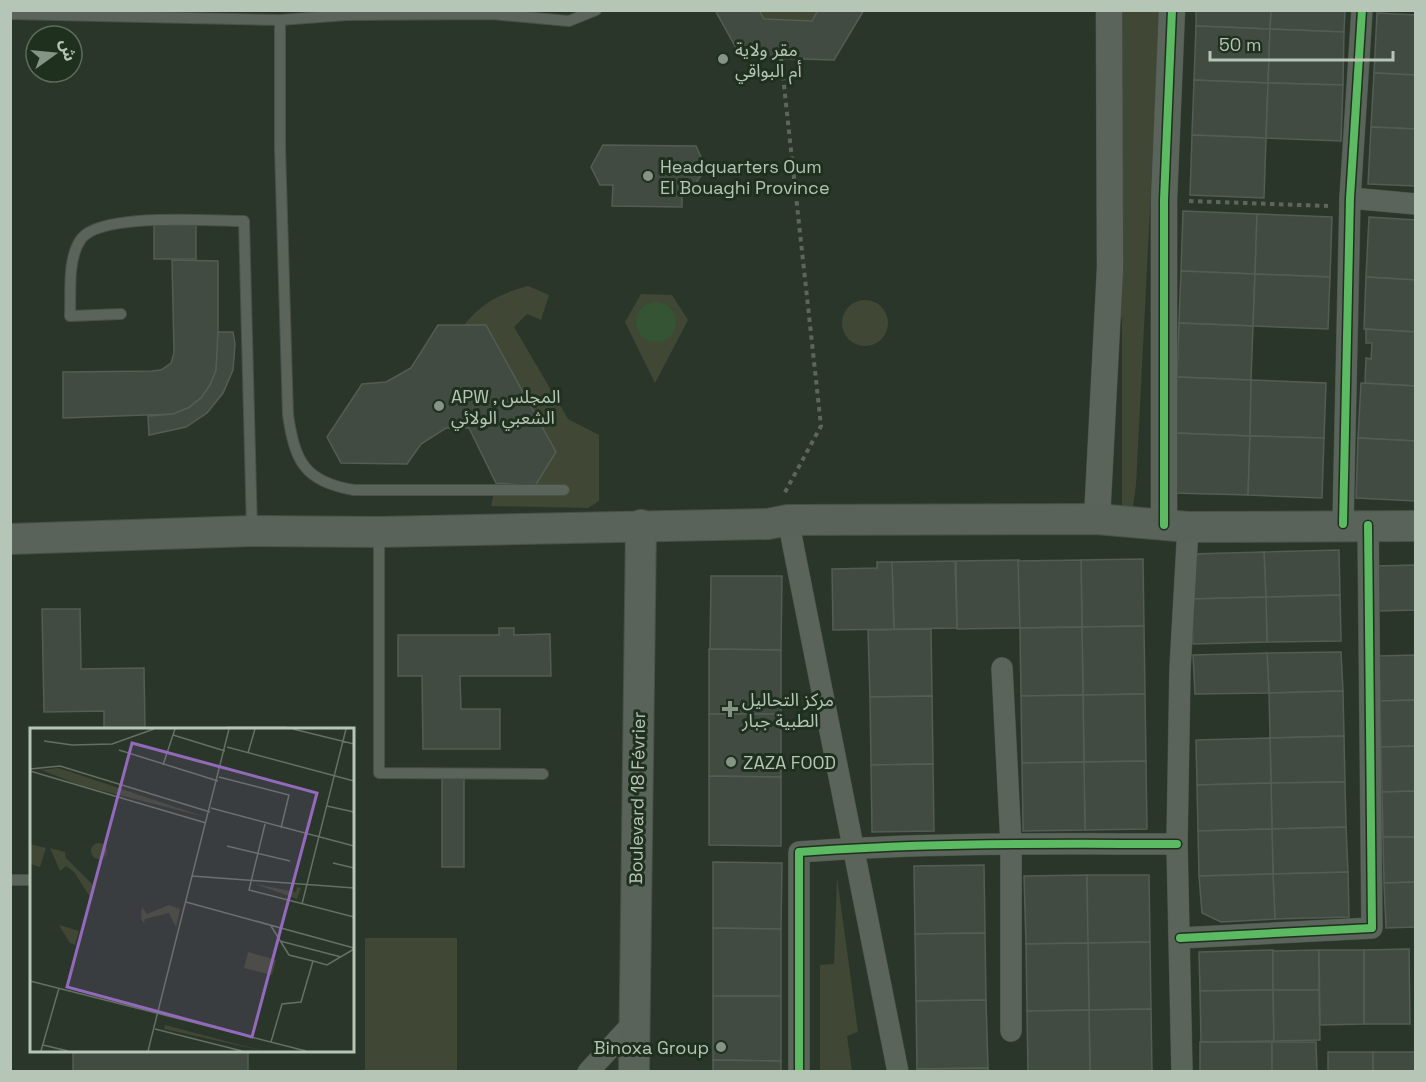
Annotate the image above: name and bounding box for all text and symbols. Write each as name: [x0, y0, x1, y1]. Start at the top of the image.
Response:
north arrow: [24, 24, 84, 84]
scale bar: [1210, 24, 1393, 62]
text: 50 m: [1219, 33, 1261, 56]
text: ش: [55, 37, 81, 64]
place label: مقر ولاية أم البواقي: [735, 38, 802, 85]
marker: مقر ولاية أم البواقي: [716, 52, 730, 66]
place label: Headquarters Oum El Bouaghi Province: [660, 155, 830, 199]
marker: Headquarters Oum El Bouaghi Province: [641, 169, 655, 183]
place label: APW , المجلس الشعبي الولائي: [451, 385, 560, 431]
marker: APW , المجلس الشعبي الولائي: [432, 399, 446, 413]
place label: مركز التحاليل الطبية جبار: [741, 688, 834, 732]
marker: مركز التحاليل الطبية جبار: [723, 702, 737, 716]
street label: Boulevard 18 Février: [624, 711, 650, 885]
inset map: [30, 728, 354, 1052]
place label: ZAZA FOOD: [743, 751, 836, 774]
marker: ZAZA FOOD: [724, 755, 738, 769]
place label: Binoxa Group: [594, 1036, 709, 1059]
marker: Binoxa Group: [714, 1040, 728, 1054]

